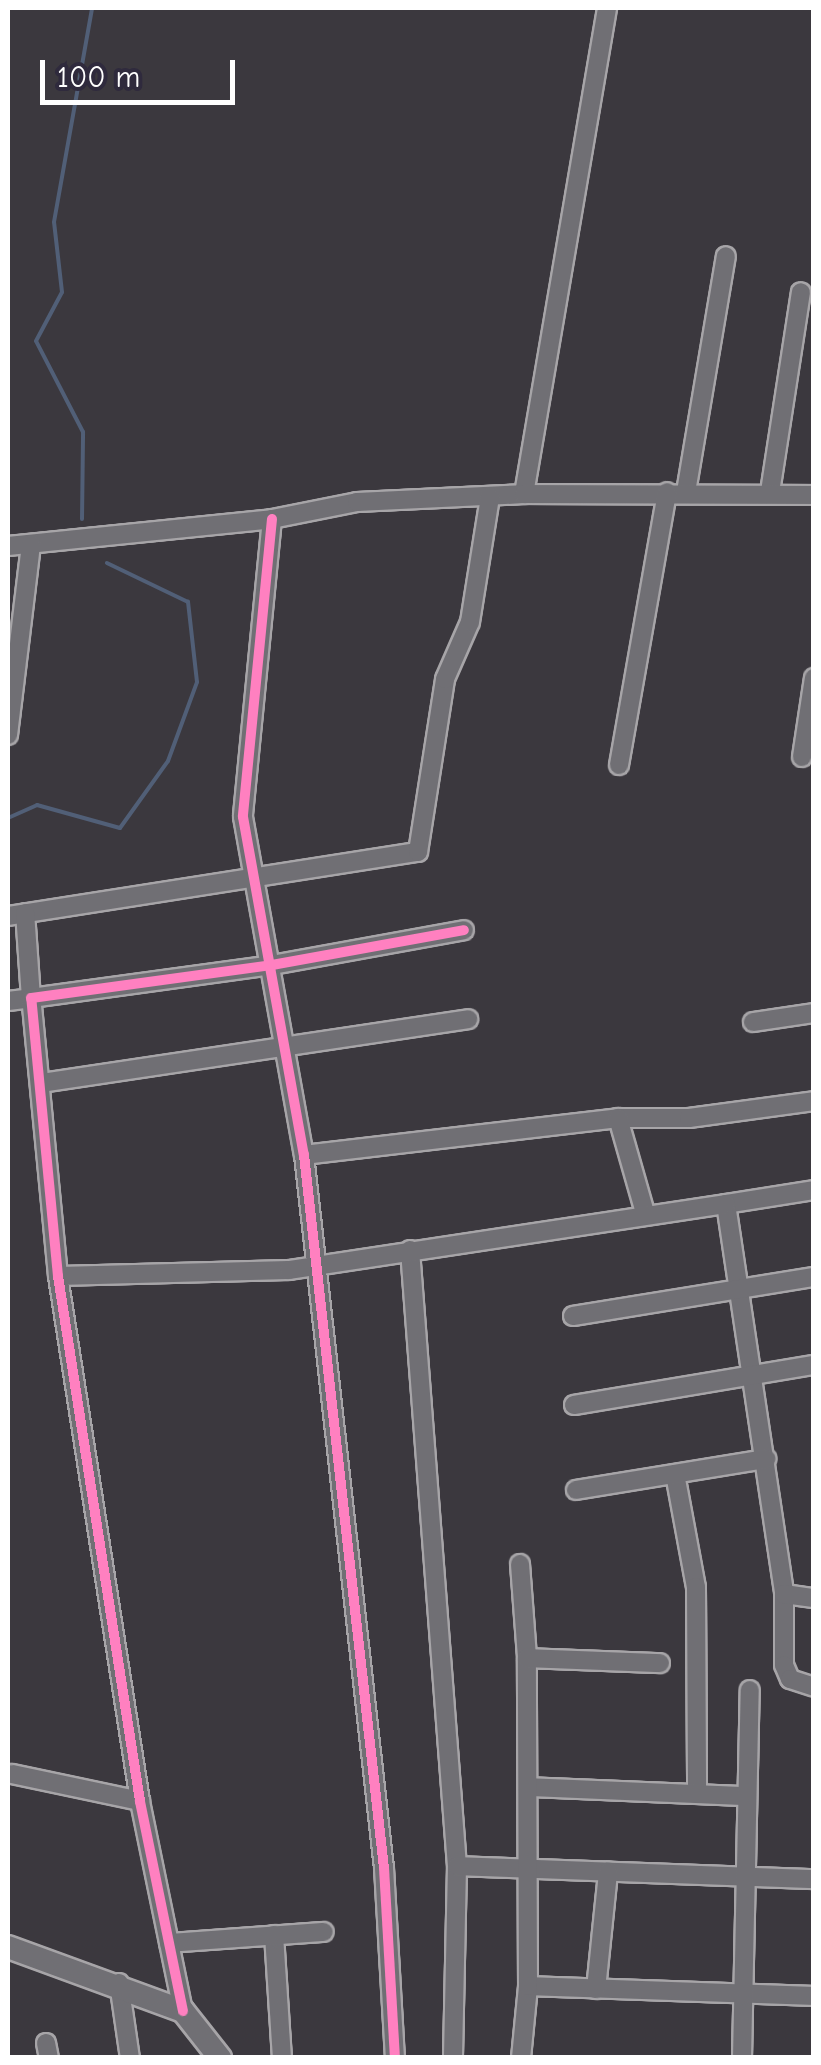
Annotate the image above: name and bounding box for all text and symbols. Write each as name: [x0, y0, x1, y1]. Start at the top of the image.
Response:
scale bar: [45, 40, 240, 102]
text: 100 m: [57, 60, 140, 95]

